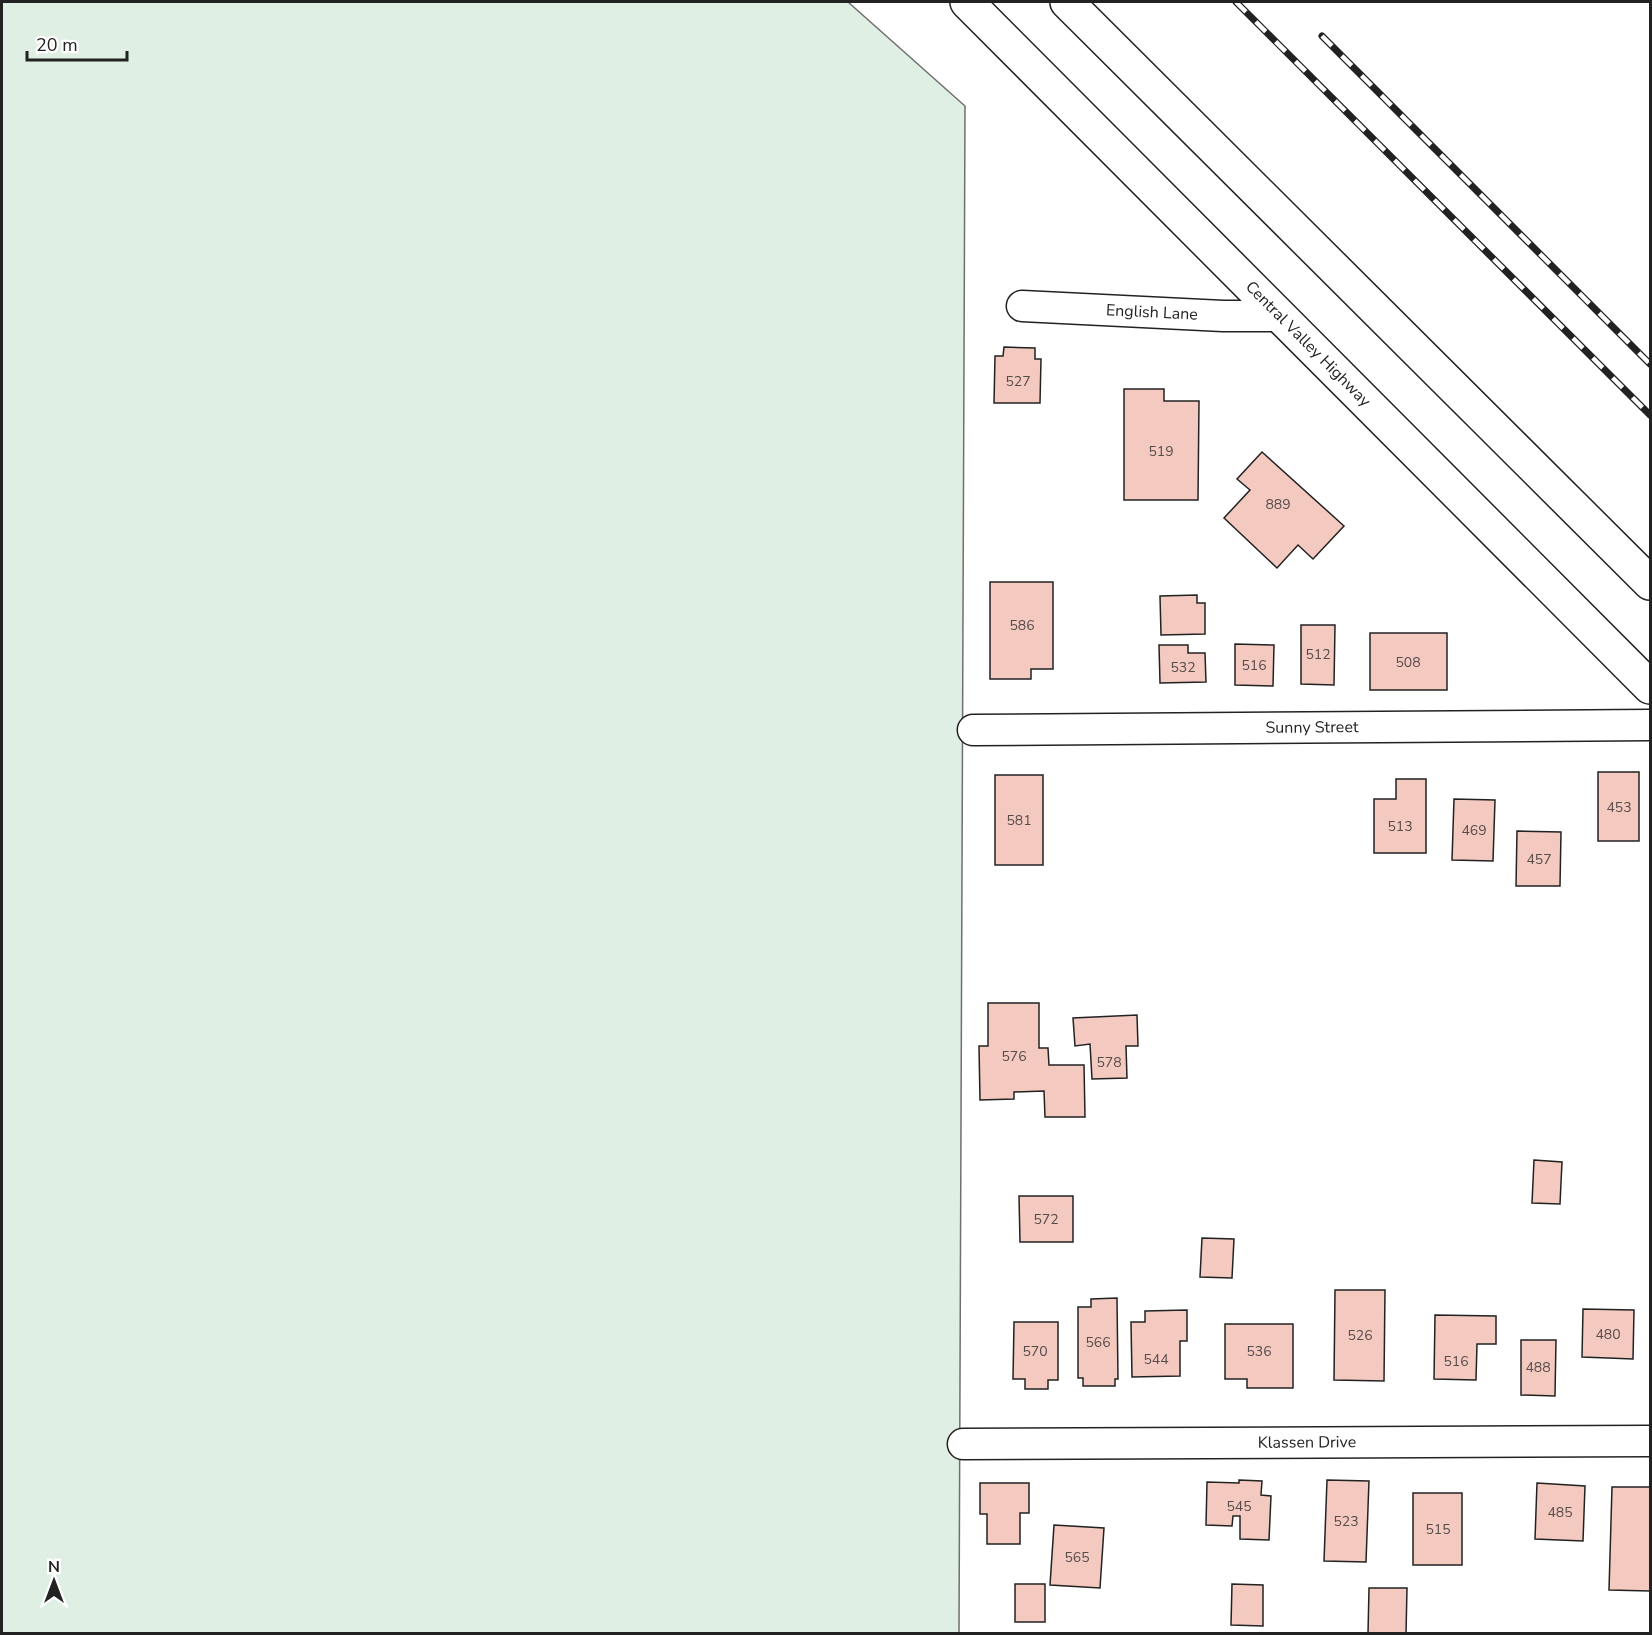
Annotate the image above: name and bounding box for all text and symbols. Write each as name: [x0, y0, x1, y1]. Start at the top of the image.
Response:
scale bar: [27, 24, 128, 62]
text: 20 m: [36, 33, 78, 57]
street label: Central Valley Highway: [1240, 276, 1376, 412]
street label: English Lane: [1105, 299, 1198, 326]
house number: 527: [1005, 372, 1031, 391]
house number: 519: [1148, 442, 1174, 461]
house number: 889: [1265, 495, 1291, 514]
house number: 586: [1009, 616, 1035, 635]
house number: 512: [1305, 645, 1331, 664]
house number: 508: [1395, 653, 1421, 672]
house number: 516: [1241, 656, 1267, 675]
house number: 532: [1170, 658, 1196, 677]
street label: Sunny Street: [1265, 716, 1359, 739]
house number: 453: [1606, 798, 1632, 817]
house number: 581: [1006, 811, 1032, 830]
house number: 513: [1387, 817, 1413, 836]
house number: 469: [1461, 821, 1487, 840]
house number: 457: [1526, 850, 1552, 869]
house number: 576: [1001, 1047, 1027, 1066]
house number: 578: [1096, 1053, 1122, 1072]
house number: 572: [1033, 1210, 1059, 1229]
house number: 480: [1595, 1325, 1621, 1344]
house number: 526: [1347, 1326, 1373, 1345]
house number: 566: [1085, 1333, 1111, 1352]
house number: 570: [1022, 1342, 1048, 1361]
house number: 536: [1246, 1342, 1272, 1361]
house number: 544: [1143, 1350, 1169, 1369]
house number: 516: [1443, 1352, 1469, 1371]
house number: 488: [1525, 1358, 1551, 1377]
street label: Klassen Drive: [1258, 1431, 1356, 1454]
house number: 545: [1226, 1497, 1252, 1516]
house number: 485: [1547, 1503, 1573, 1522]
house number: 523: [1333, 1512, 1359, 1531]
house number: 515: [1425, 1520, 1451, 1539]
house number: 565: [1064, 1548, 1090, 1567]
north arrow: [24, 1551, 84, 1611]
text: N: [48, 1556, 60, 1578]

